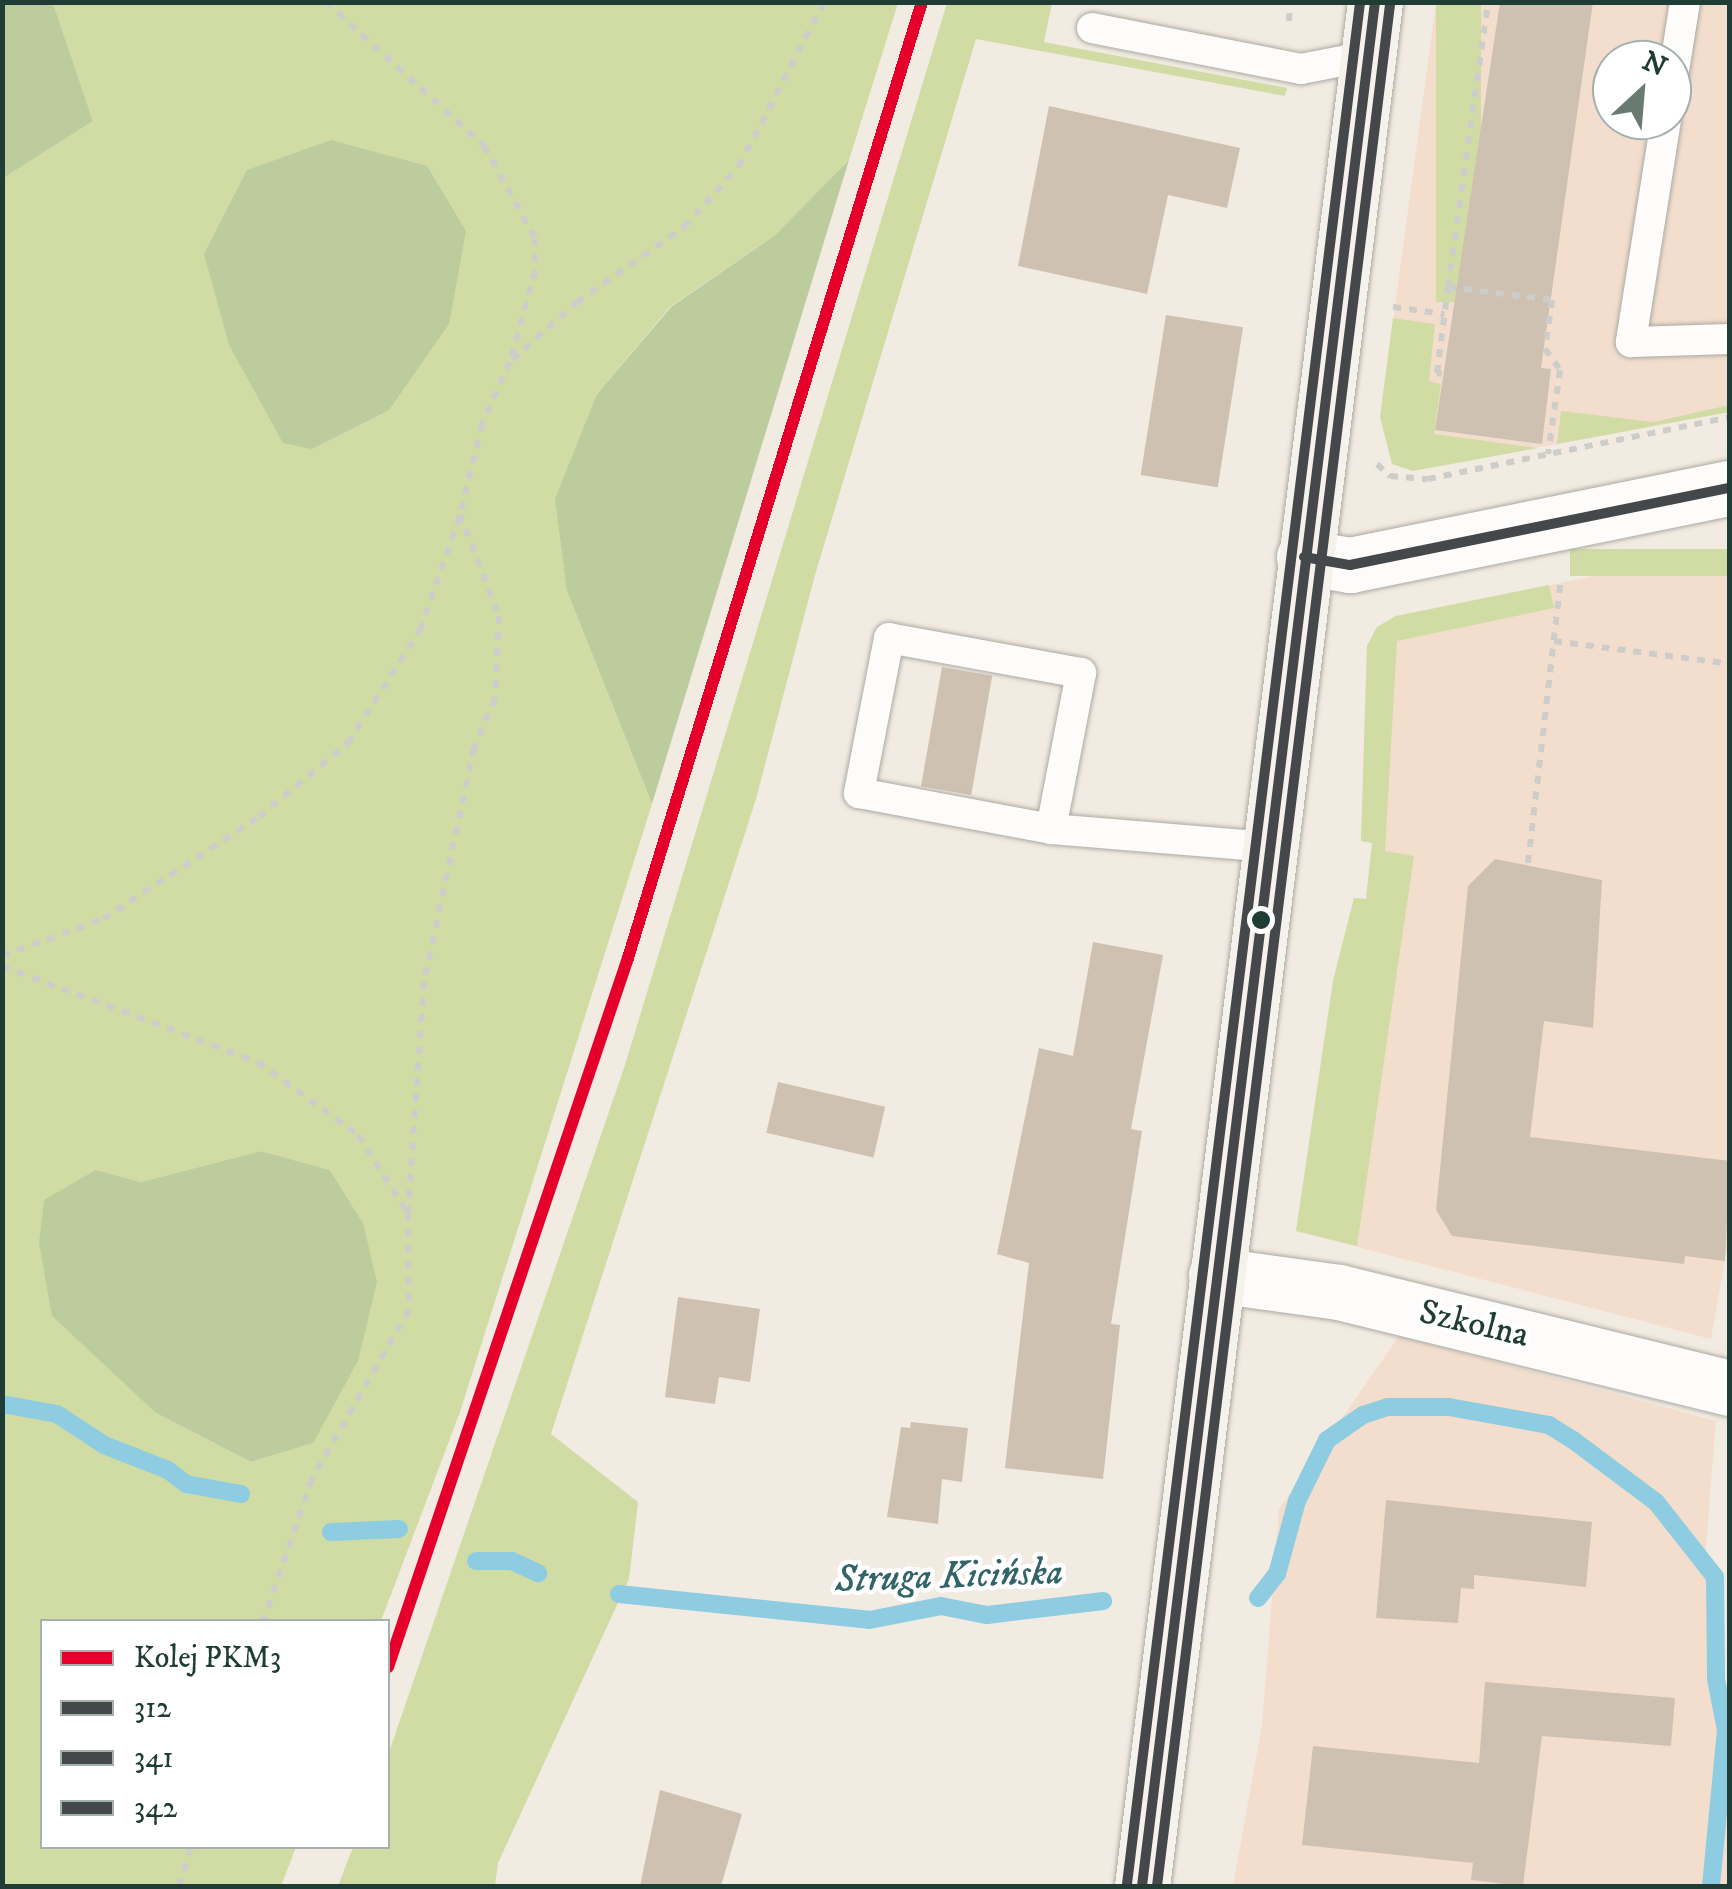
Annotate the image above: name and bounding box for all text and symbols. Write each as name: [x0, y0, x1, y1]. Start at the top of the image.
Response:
north arrow: [1592, 40, 1692, 140]
text: N: [1636, 44, 1672, 85]
unlabelled marker: [1251, 910, 1271, 930]
street label: Szkolna: [1415, 1291, 1533, 1357]
water label: Struga Kicińska: [834, 1550, 1064, 1604]
legend: [40, 1619, 390, 1849]
text: Kolej PKM3: [134, 1640, 281, 1677]
text: 312: [134, 1690, 171, 1727]
text: 341: [134, 1740, 173, 1777]
text: 342: [134, 1790, 177, 1827]

